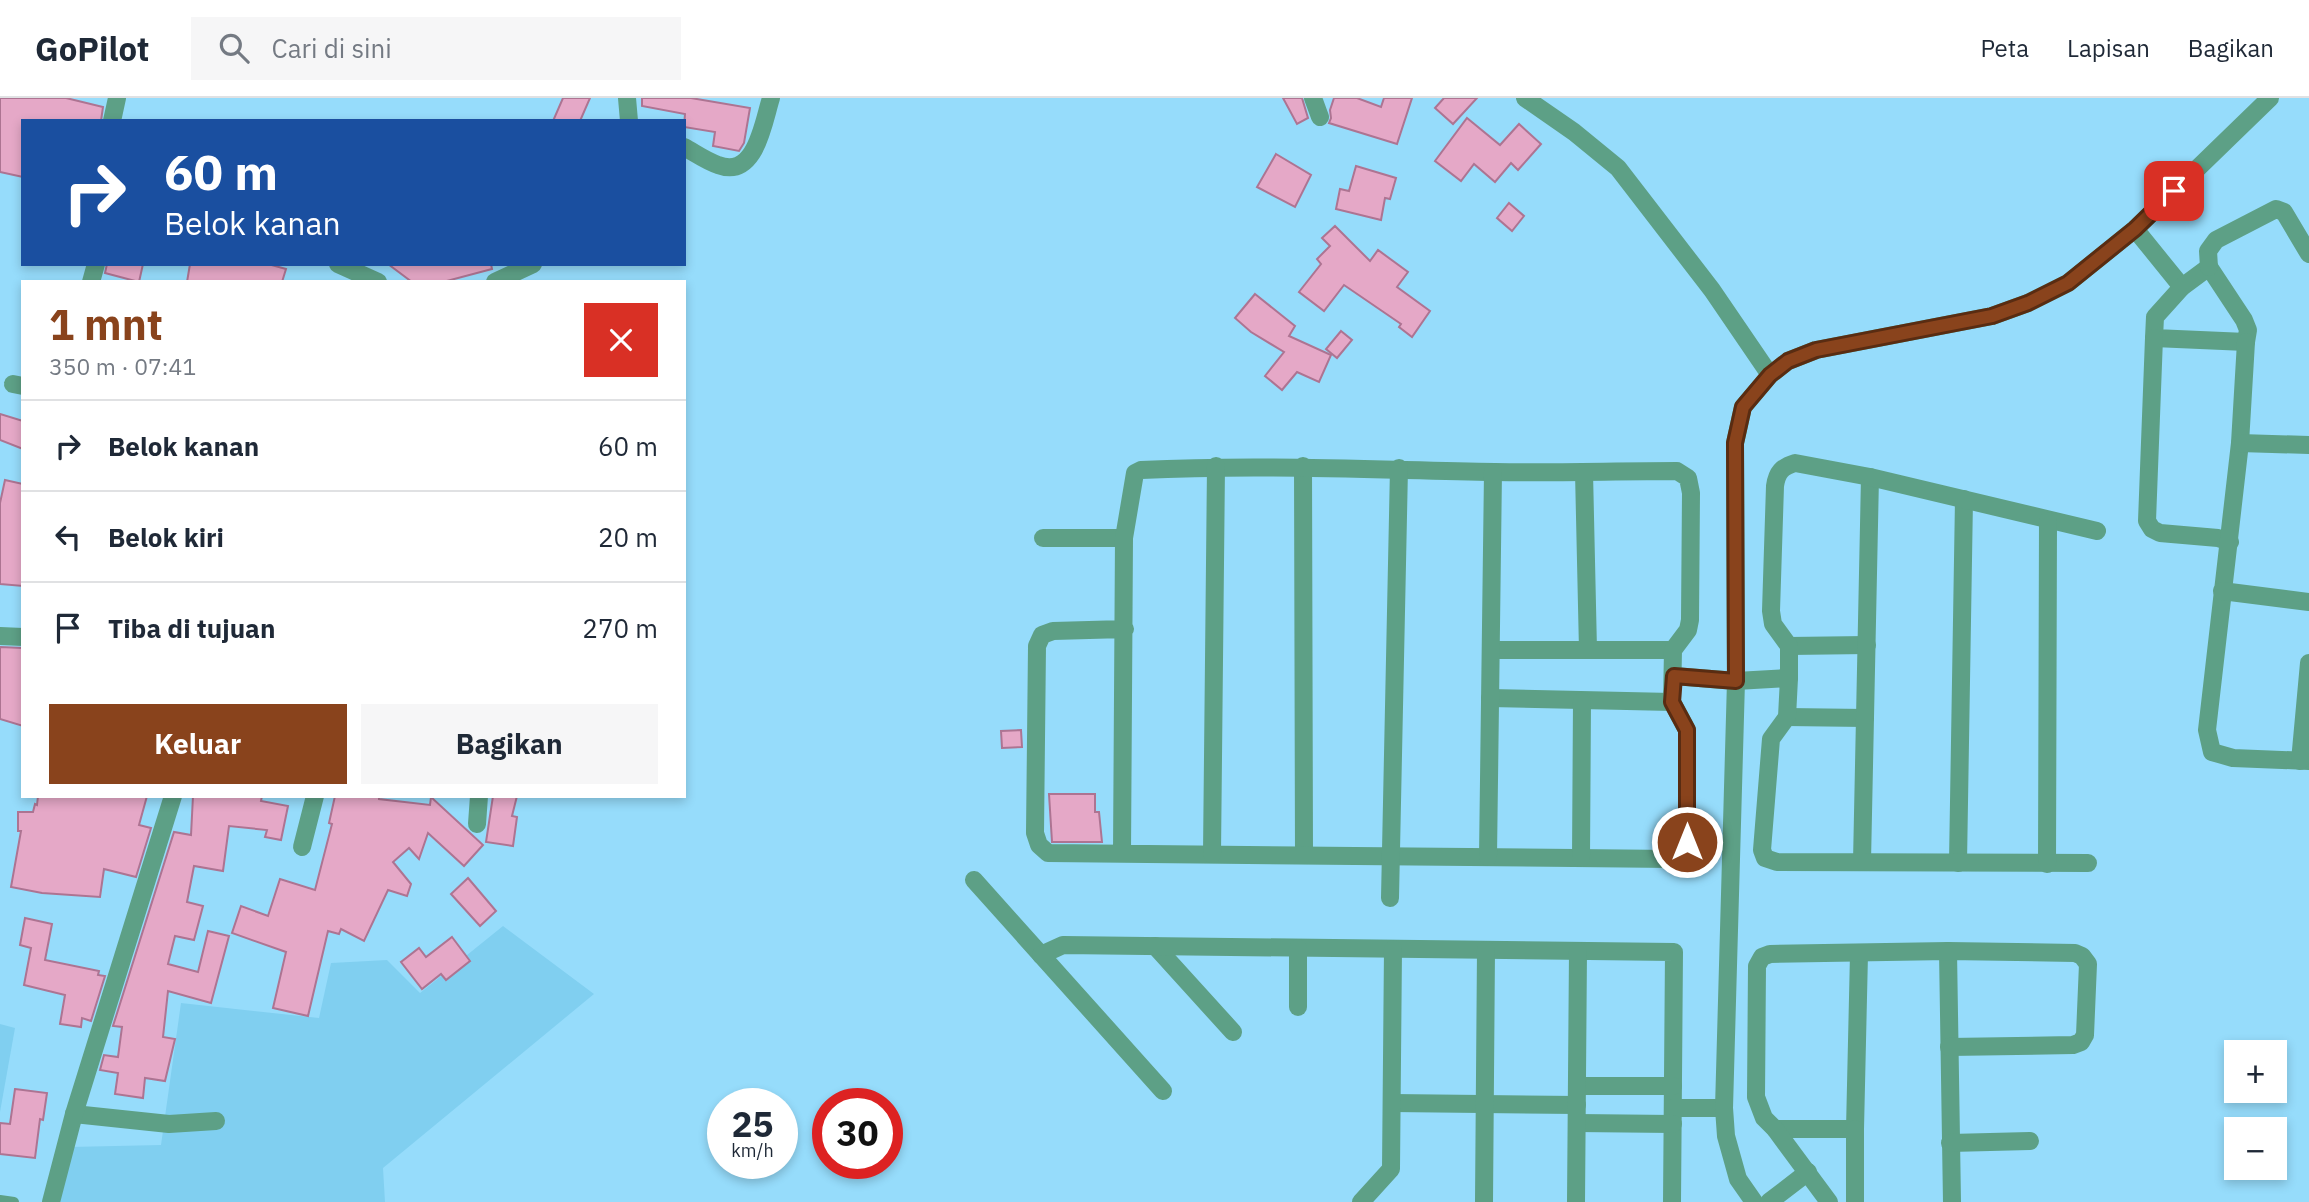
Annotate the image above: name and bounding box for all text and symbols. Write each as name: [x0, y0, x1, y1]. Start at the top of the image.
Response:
search box: [191, 17, 681, 80]
text: GoPilot: [35, 27, 149, 70]
icon: search: [215, 29, 253, 67]
text: Cari di sini: [271, 31, 392, 65]
text: Peta: [1981, 32, 2029, 64]
text: Lapisan: [2067, 32, 2150, 64]
text: Bagikan: [2188, 32, 2274, 64]
text: 60 m: [164, 140, 278, 203]
icon: right: [49, 147, 140, 238]
pin: [2144, 161, 2204, 221]
icon: arrive: [2155, 172, 2193, 210]
text: Belok kanan: [164, 202, 341, 244]
text: 1 mnt: [49, 297, 163, 352]
button: close: [584, 303, 658, 377]
text: 350 m · 07:41: [49, 351, 196, 381]
icon: right: [49, 427, 87, 465]
text: Belok kanan: [108, 429, 259, 463]
text: 60 m: [598, 429, 658, 463]
icon: left: [49, 518, 87, 556]
text: Belok kiri: [108, 520, 224, 554]
text: 20 m: [598, 520, 658, 554]
icon: arrive: [49, 609, 87, 647]
text: Tiba di tujuan: [108, 611, 275, 645]
text: 270 m: [582, 611, 658, 645]
button: Keluar: [49, 704, 347, 784]
button: Bagikan: [361, 704, 658, 784]
position arrow: [1650, 805, 1724, 879]
map controls: [2224, 1040, 2287, 1180]
button: +: [2224, 1040, 2287, 1103]
speed limit sign: 30: [812, 1088, 903, 1179]
text: 25: [731, 1101, 774, 1147]
button: −: [2224, 1117, 2287, 1180]
text: km/h: [731, 1139, 774, 1162]

